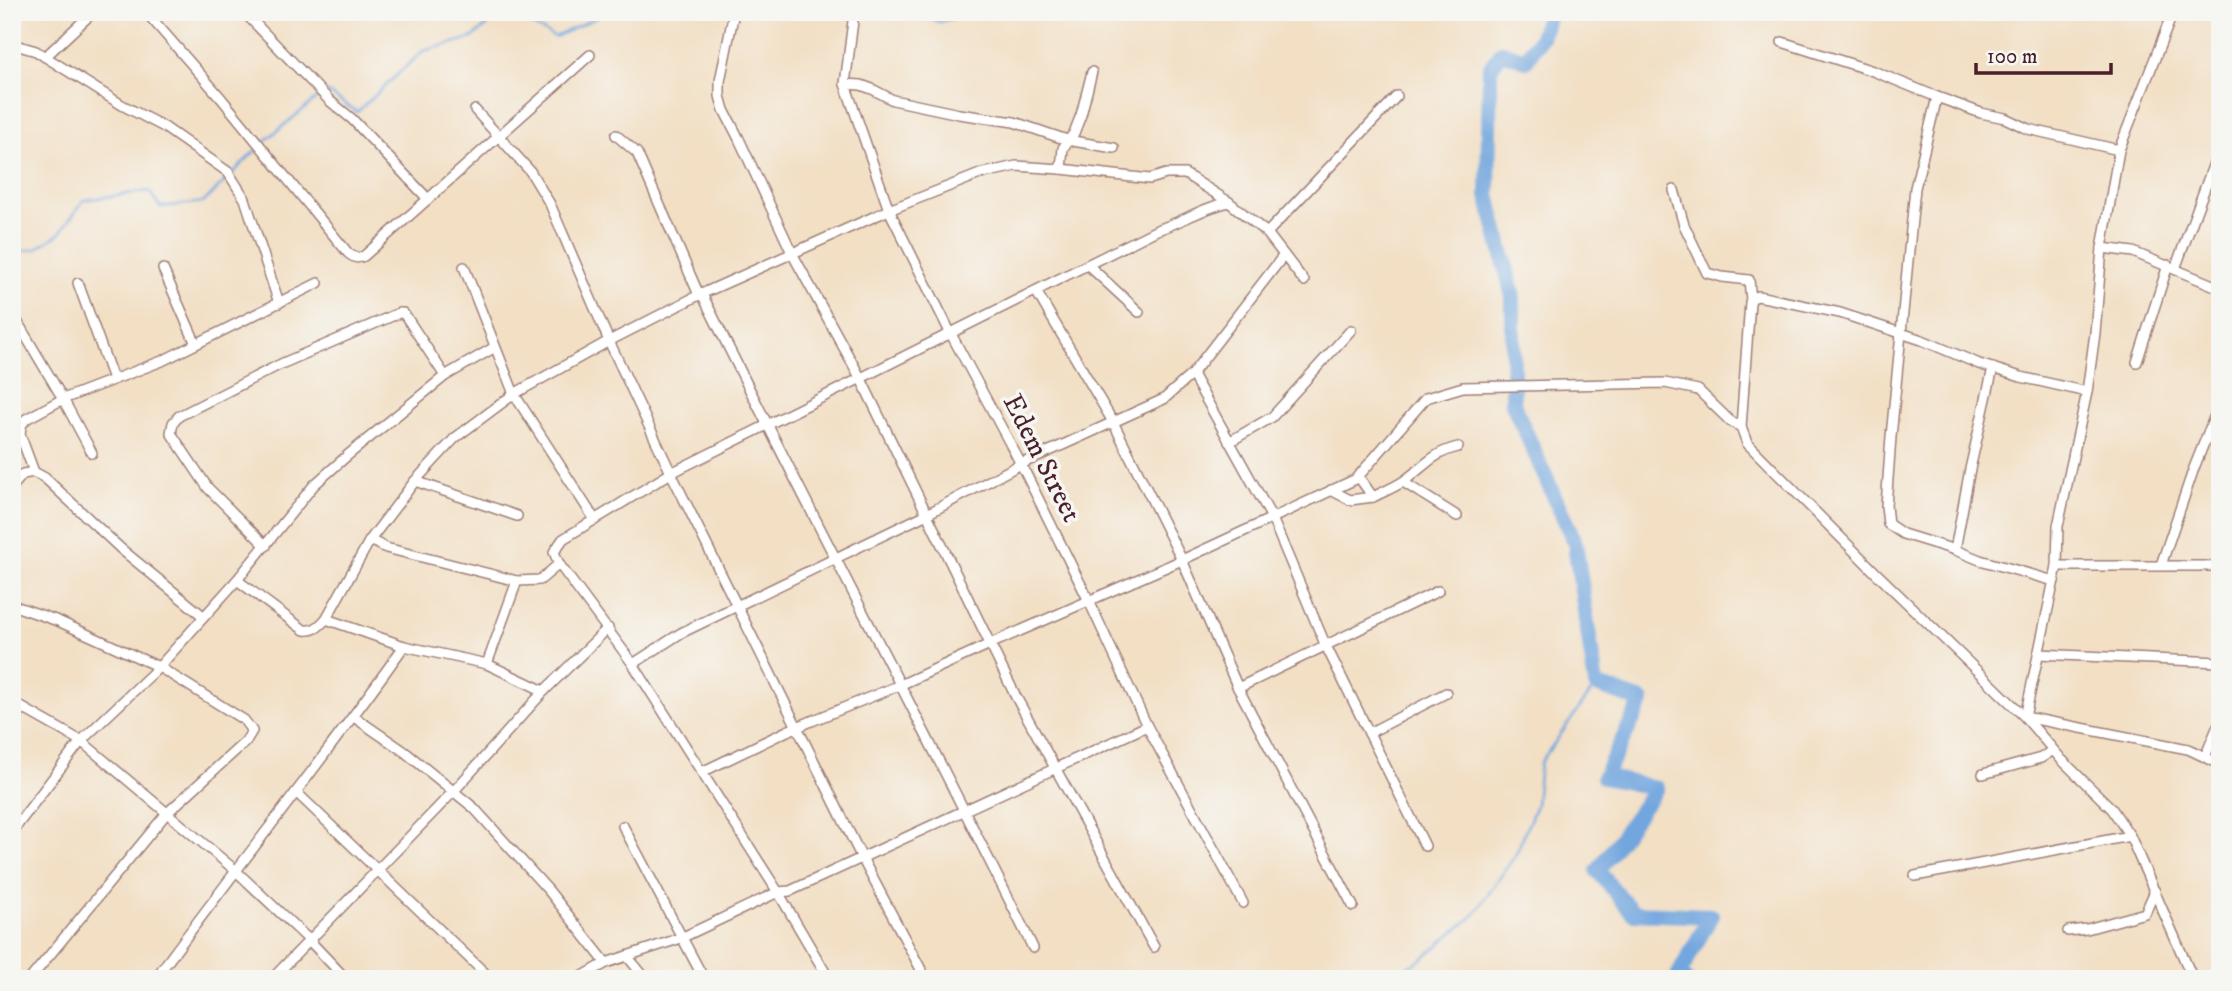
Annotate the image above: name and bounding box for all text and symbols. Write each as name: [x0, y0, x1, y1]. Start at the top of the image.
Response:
scale bar: [1976, 32, 2111, 76]
text: 100 m: [1987, 44, 2038, 70]
street label: Edem Street: [995, 388, 1089, 528]

